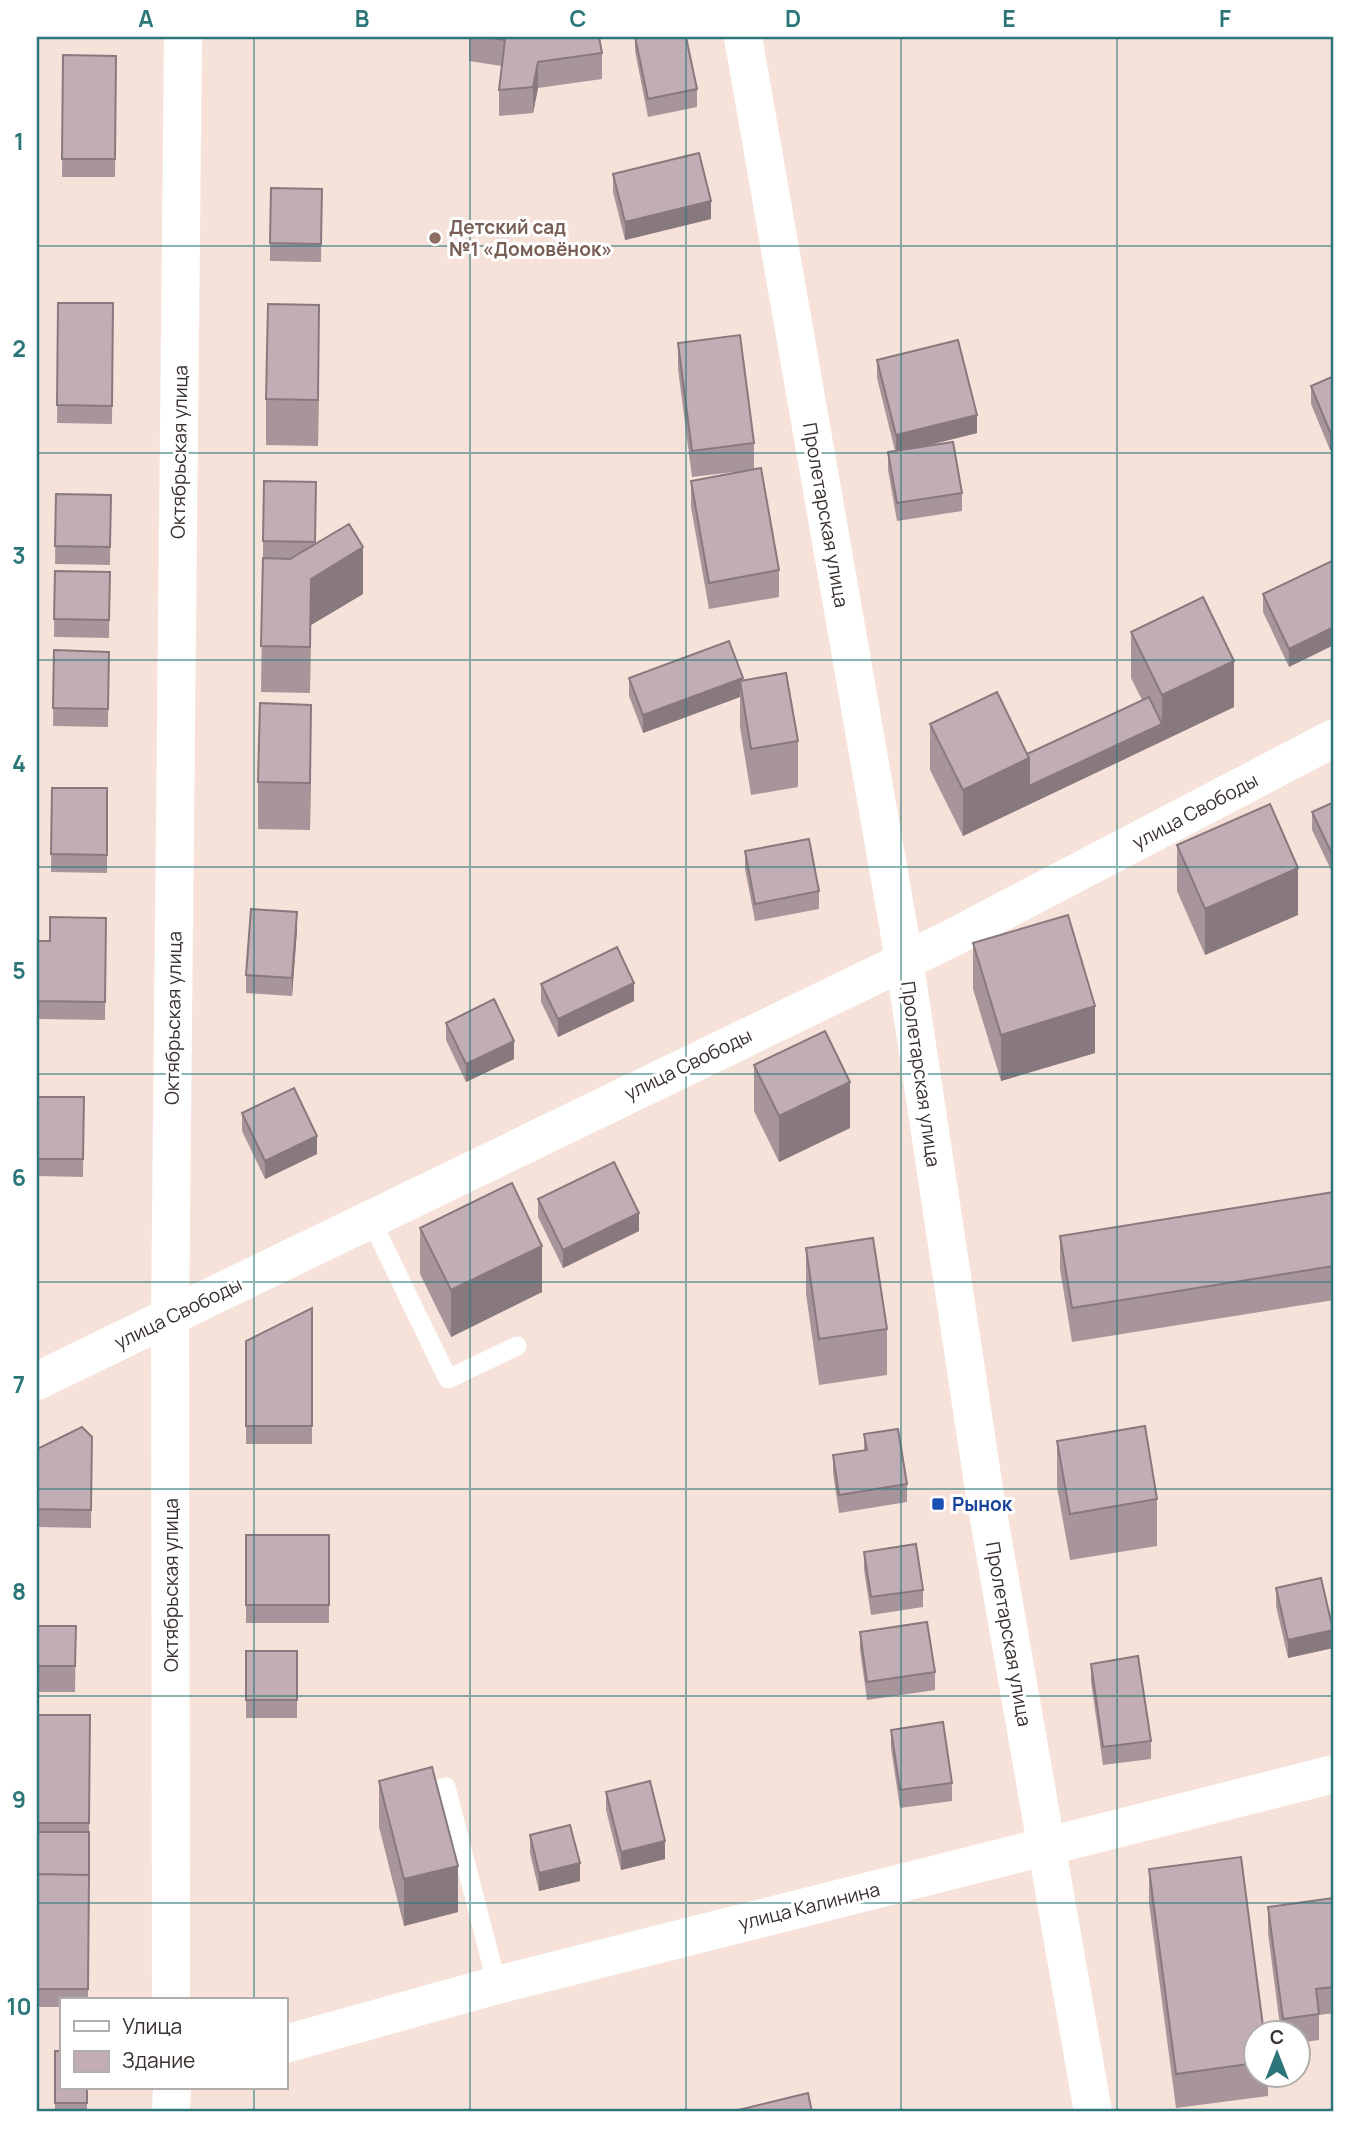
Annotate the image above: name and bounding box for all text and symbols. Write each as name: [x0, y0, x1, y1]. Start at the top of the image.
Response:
text: A: [138, 2, 154, 34]
text: B: [355, 2, 369, 34]
text: C: [570, 2, 587, 34]
text: D: [785, 2, 801, 34]
text: E: [1002, 2, 1016, 34]
text: F: [1219, 2, 1231, 34]
text: 1: [14, 125, 24, 157]
place label: Детский сад №1 «Домовёнок»: [449, 214, 612, 262]
marker: Детский сад №1 «Домовёнок»: [427, 230, 443, 246]
text: 2: [12, 332, 26, 364]
street label: Октябрьская улица: [164, 365, 194, 539]
street label: Пролетарская улица: [797, 421, 855, 609]
text: 3: [12, 539, 26, 571]
text: 4: [12, 747, 26, 779]
street label: улица Свободы: [1128, 767, 1262, 855]
street label: Октябрьская улица: [158, 931, 188, 1105]
text: 5: [12, 954, 26, 986]
street label: Пролетарская улица: [895, 980, 947, 1168]
street label: улица Свободы: [620, 1022, 756, 1106]
text: 6: [12, 1161, 26, 1193]
street label: улица Свободы: [110, 1271, 246, 1355]
text: 7: [13, 1368, 25, 1400]
place label: Рынок: [952, 1491, 1013, 1517]
marker: Рынок: [930, 1496, 946, 1512]
street label: Октябрьская улица: [158, 1498, 184, 1672]
street label: Пролетарская улица: [980, 1540, 1038, 1728]
text: 8: [12, 1575, 26, 1607]
text: 9: [12, 1783, 26, 1815]
street label: улица Калинина: [736, 1876, 882, 1936]
text: 10: [6, 1990, 32, 2022]
legend: [60, 1998, 287, 2090]
text: Улица: [122, 2012, 182, 2040]
north arrow: [1242, 2020, 1312, 2090]
text: С: [1270, 2024, 1284, 2050]
text: Здание: [122, 2046, 195, 2074]

